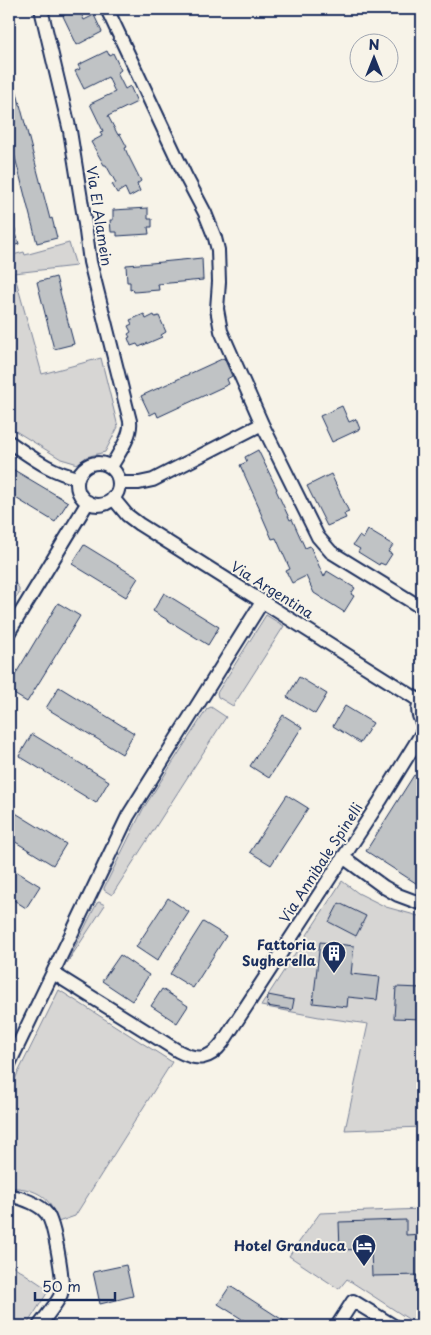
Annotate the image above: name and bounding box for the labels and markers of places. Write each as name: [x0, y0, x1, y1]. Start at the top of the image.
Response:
place label: Fattoria Sugherella: [242, 934, 317, 971]
building icon: Fattoria Sugherella: [321, 940, 347, 974]
hotel icon: Hotel Granduca: [351, 1233, 377, 1267]
place label: Hotel Granduca: [234, 1235, 347, 1256]

